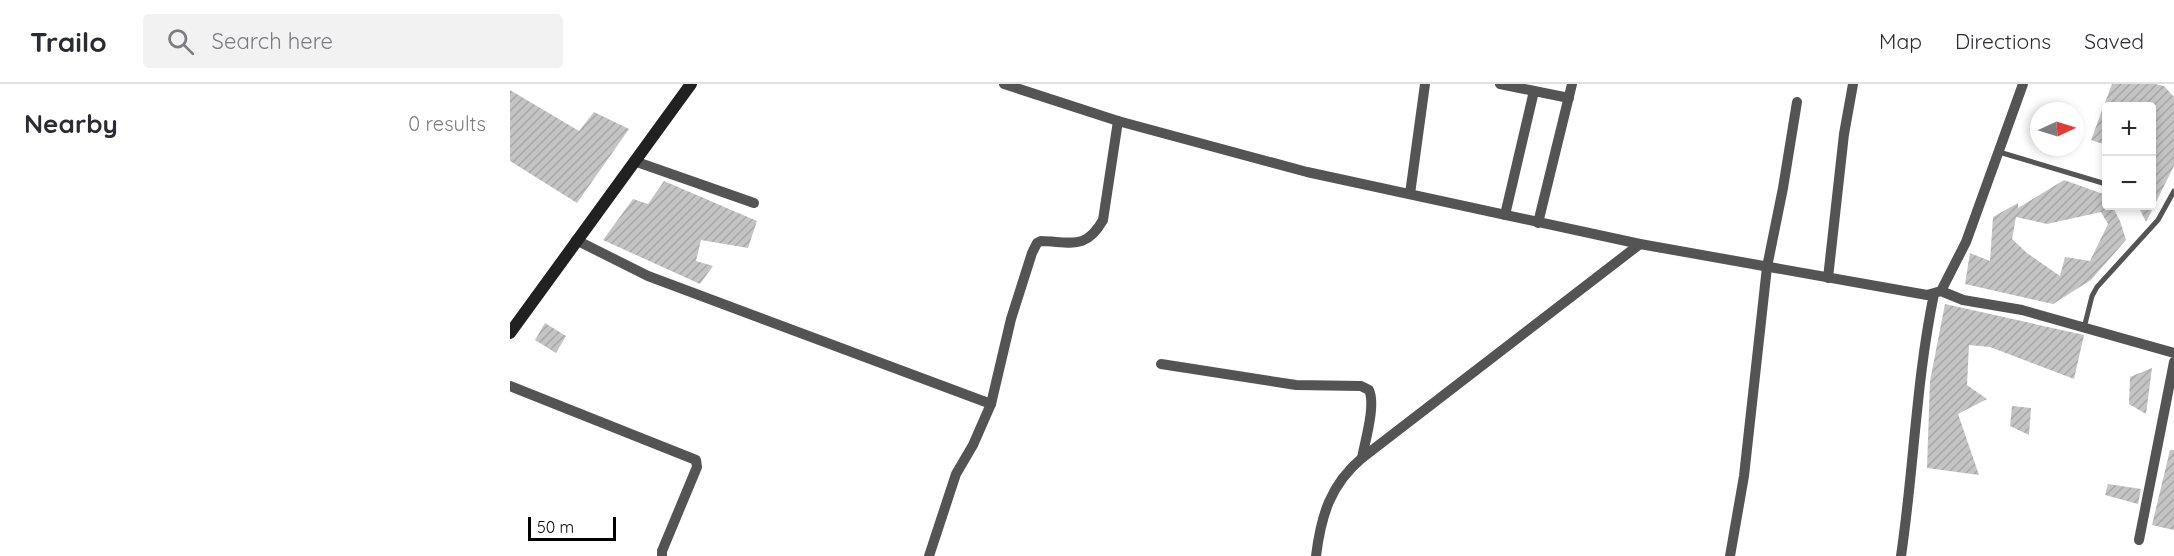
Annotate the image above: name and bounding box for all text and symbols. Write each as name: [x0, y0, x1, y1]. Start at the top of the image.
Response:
search box: [143, 14, 563, 68]
text: Trailo: [30, 24, 107, 59]
icon: search: [164, 25, 197, 58]
text: Search here: [212, 27, 333, 55]
text: Map: [1879, 28, 1922, 54]
text: Directions: [1955, 28, 2051, 54]
text: Saved: [2084, 28, 2144, 54]
north arrow: [2030, 102, 2084, 156]
map controls: [2102, 102, 2156, 210]
button: +: [2102, 102, 2156, 156]
text: Nearby: [24, 107, 118, 140]
text: 0 results: [408, 111, 486, 136]
button: −: [2102, 156, 2156, 210]
scale bar: [528, 514, 616, 542]
text: 50 m: [537, 517, 574, 537]

